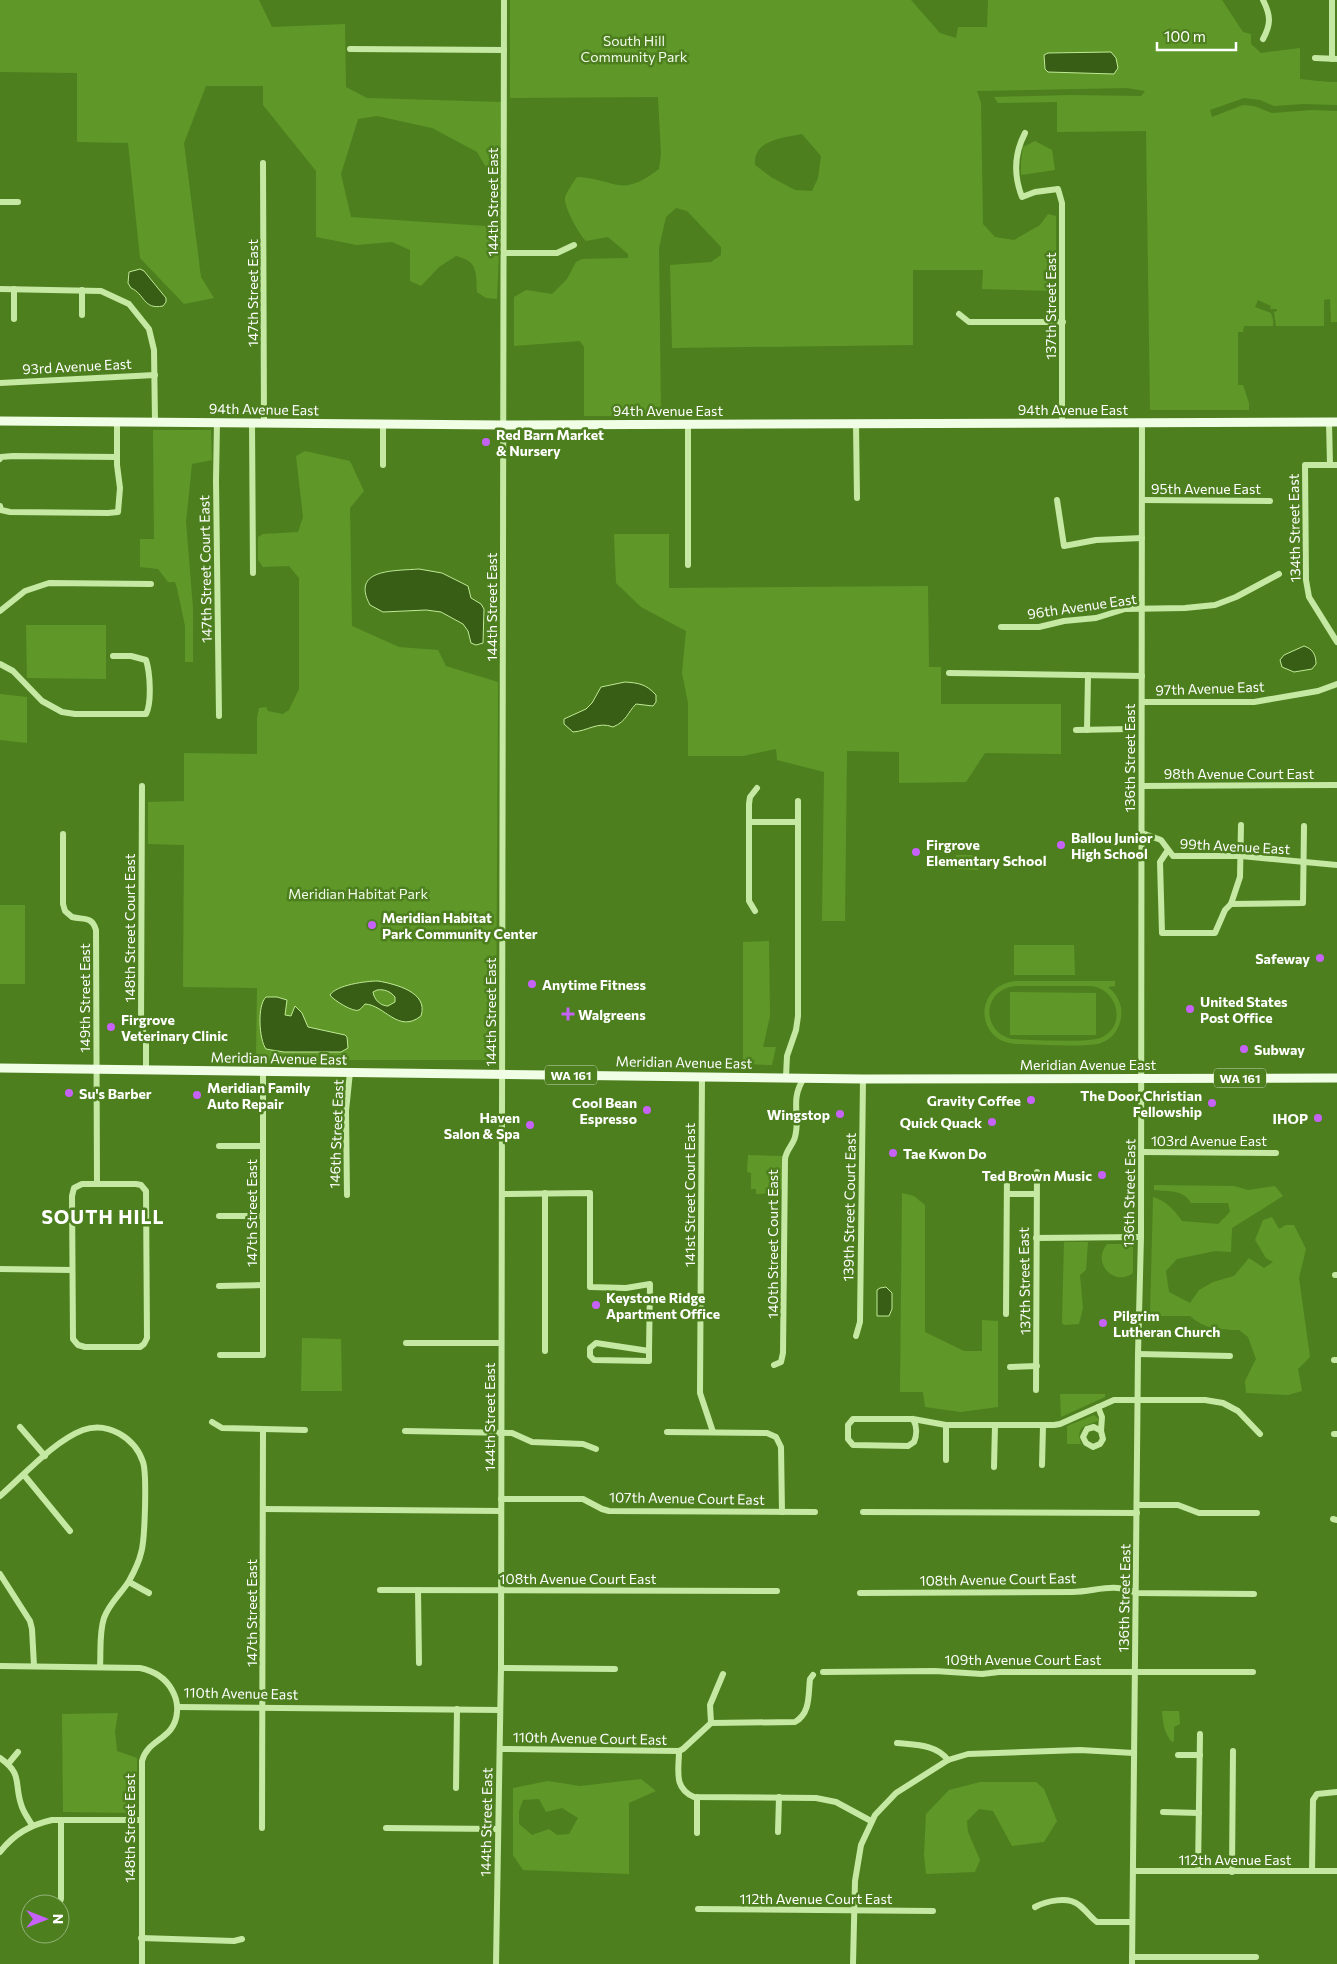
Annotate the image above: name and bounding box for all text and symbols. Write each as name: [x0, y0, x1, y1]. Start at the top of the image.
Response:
scale bar: [1157, 20, 1236, 52]
text: 100 m: [1164, 27, 1206, 45]
park label: South Hill Community Park: [581, 32, 688, 65]
street label: 144th Street East: [484, 147, 501, 257]
street label: 147th Street East: [244, 239, 261, 347]
street label: 137th Street East: [1042, 252, 1059, 360]
street label: 93rd Avenue East: [22, 355, 132, 377]
street label: 94th Avenue East: [209, 400, 320, 418]
street label: 94th Avenue East: [1018, 401, 1128, 418]
street label: 94th Avenue East: [613, 402, 723, 419]
place label: Red Barn Market & Nursery: [496, 426, 604, 459]
marker: Red Barn Market & Nursery: [480, 436, 492, 448]
street label: 134th Street East: [1285, 473, 1303, 583]
street label: 95th Avenue East: [1151, 480, 1261, 497]
street label: 147th Street Court East: [195, 495, 215, 643]
street label: 144th Street East: [483, 552, 500, 662]
street label: 96th Avenue East: [1026, 590, 1138, 622]
street label: 97th Avenue East: [1155, 678, 1265, 698]
street label: 136th Street East: [1121, 703, 1138, 812]
street label: 98th Avenue Court East: [1164, 765, 1314, 782]
place label: Ballou Junior High School: [1071, 829, 1153, 862]
street label: 99th Avenue East: [1179, 835, 1291, 857]
place label: Firgrove Elementary School: [926, 836, 1046, 869]
marker: Ballou Junior High School: [1055, 839, 1067, 851]
marker: Firgrove Elementary School: [910, 846, 922, 858]
street label: 148th Street Court East: [121, 853, 138, 1003]
park label: Meridian Habitat Park: [288, 885, 428, 902]
place label: Meridian Habitat Park Community Center: [382, 909, 538, 942]
marker: Meridian Habitat Park Community Center: [366, 919, 378, 931]
street label: 149th Street East: [76, 943, 93, 1053]
place label: Safeway: [1255, 950, 1310, 967]
marker: Safeway: [1314, 952, 1326, 964]
street label: 144th Street East: [482, 957, 499, 1067]
place label: Anytime Fitness: [542, 976, 647, 993]
marker: Anytime Fitness: [526, 978, 538, 990]
place label: United States Post Office: [1200, 993, 1288, 1026]
marker: United States Post Office: [1184, 1003, 1196, 1015]
place label: Walgreens: [578, 1006, 646, 1023]
marker: Walgreens: [562, 1008, 574, 1020]
place label: Firgrove Veterinary Clinic: [121, 1011, 228, 1044]
marker: Firgrove Veterinary Clinic: [105, 1021, 117, 1033]
place label: Subway: [1254, 1041, 1305, 1058]
marker: Subway: [1238, 1043, 1250, 1055]
street label: Meridian Avenue East: [211, 1048, 348, 1068]
street label: Meridian Avenue East: [616, 1052, 753, 1072]
street label: Meridian Avenue East: [1020, 1056, 1157, 1073]
road number: WA 161: [545, 1066, 597, 1084]
road number: WA 161: [1214, 1068, 1266, 1088]
place label: Meridian Family Auto Repair: [207, 1079, 311, 1112]
street label: 146th Street East: [326, 1079, 346, 1189]
place label: Su's Barber: [79, 1085, 152, 1102]
marker: Su's Barber: [63, 1087, 75, 1099]
place label: The Door Christian Fellowship: [1080, 1087, 1202, 1120]
marker: Meridian Family Auto Repair: [191, 1089, 203, 1101]
place label: Gravity Coffee: [927, 1092, 1021, 1109]
place label: Cool Bean Espresso: [572, 1094, 637, 1127]
marker: Gravity Coffee: [1025, 1094, 1037, 1106]
marker: The Door Christian Fellowship: [1206, 1097, 1218, 1109]
marker: Cool Bean Espresso: [641, 1104, 653, 1116]
place label: Wingstop: [767, 1106, 830, 1123]
marker: Wingstop: [834, 1108, 846, 1120]
place label: Haven Salon & Spa: [444, 1109, 520, 1142]
place label: IHOP: [1273, 1110, 1308, 1127]
marker: IHOP: [1312, 1112, 1324, 1124]
place label: Quick Quack: [900, 1114, 982, 1131]
marker: Quick Quack: [986, 1116, 998, 1128]
marker: Haven Salon & Spa: [524, 1119, 536, 1131]
street label: 141st Street Court East: [681, 1123, 698, 1267]
street label: 139th Street Court East: [839, 1132, 859, 1281]
street label: 103rd Avenue East: [1151, 1132, 1267, 1149]
street label: 136th Street East: [1120, 1138, 1138, 1248]
place label: Tae Kwon Do: [903, 1145, 987, 1162]
marker: Tae Kwon Do: [887, 1147, 899, 1159]
street label: 147th Street East: [243, 1159, 260, 1267]
place label: Ted Brown Music: [982, 1167, 1092, 1184]
street label: 140th Street Court East: [764, 1169, 781, 1319]
marker: Ted Brown Music: [1096, 1169, 1108, 1181]
district label: SOUTH HILL: [41, 1205, 165, 1228]
street label: 137th Street East: [1015, 1227, 1033, 1335]
place label: Keystone Ridge Apartment Office: [606, 1289, 720, 1322]
marker: Keystone Ridge Apartment Office: [590, 1299, 602, 1311]
place label: Pilgrim Lutheran Church: [1113, 1307, 1220, 1340]
marker: Pilgrim Lutheran Church: [1097, 1317, 1109, 1329]
street label: 144th Street East: [481, 1362, 498, 1472]
street label: 107th Avenue Court East: [609, 1488, 765, 1508]
street label: 136th Street East: [1115, 1543, 1133, 1653]
street label: 147th Street East: [243, 1559, 260, 1667]
street label: 108th Avenue Court East: [919, 1569, 1077, 1589]
street label: 108th Avenue Court East: [500, 1570, 657, 1587]
street label: 109th Avenue Court East: [945, 1651, 1102, 1668]
street label: 110th Avenue East: [184, 1684, 299, 1703]
street label: 110th Avenue Court East: [513, 1728, 668, 1748]
street label: 144th Street East: [477, 1767, 495, 1877]
street label: 148th Street East: [121, 1773, 138, 1883]
street label: 112th Avenue East: [1178, 1851, 1292, 1868]
street label: 112th Avenue Court East: [739, 1890, 893, 1907]
north arrow: [20, 1894, 70, 1944]
text: N: [50, 1914, 67, 1924]

